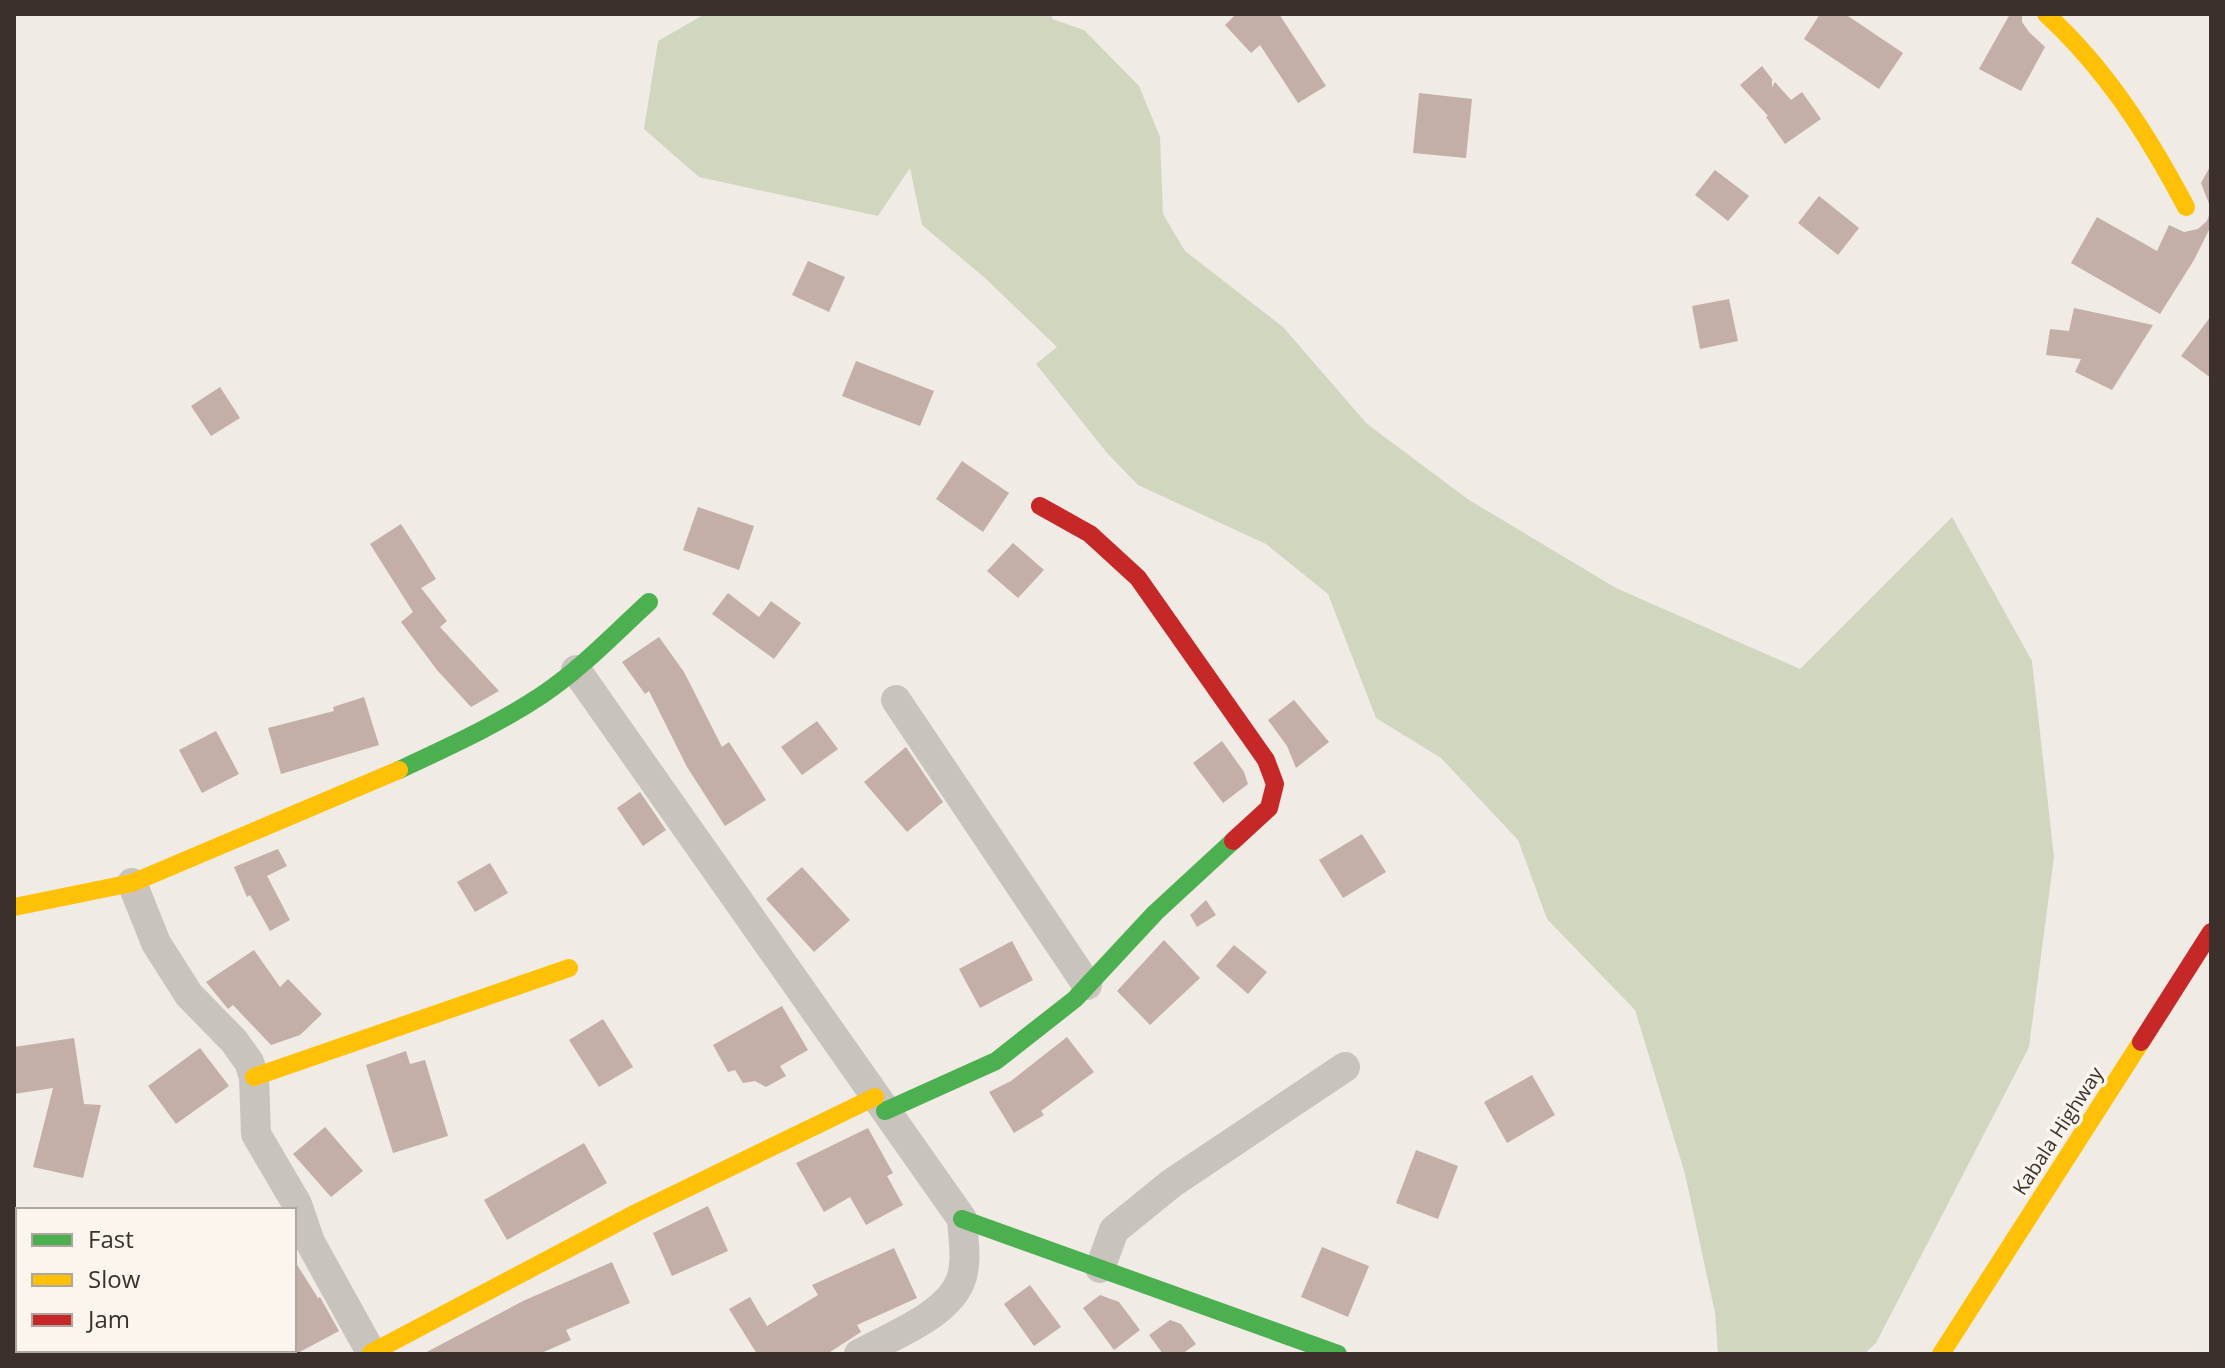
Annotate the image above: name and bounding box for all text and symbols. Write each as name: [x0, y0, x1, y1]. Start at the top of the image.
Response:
street label: Kabala Highway: [2006, 1061, 2110, 1200]
legend: [16, 1208, 296, 1352]
text: Fast: [88, 1222, 134, 1255]
text: Slow: [88, 1262, 141, 1295]
text: Jam: [86, 1302, 130, 1335]

